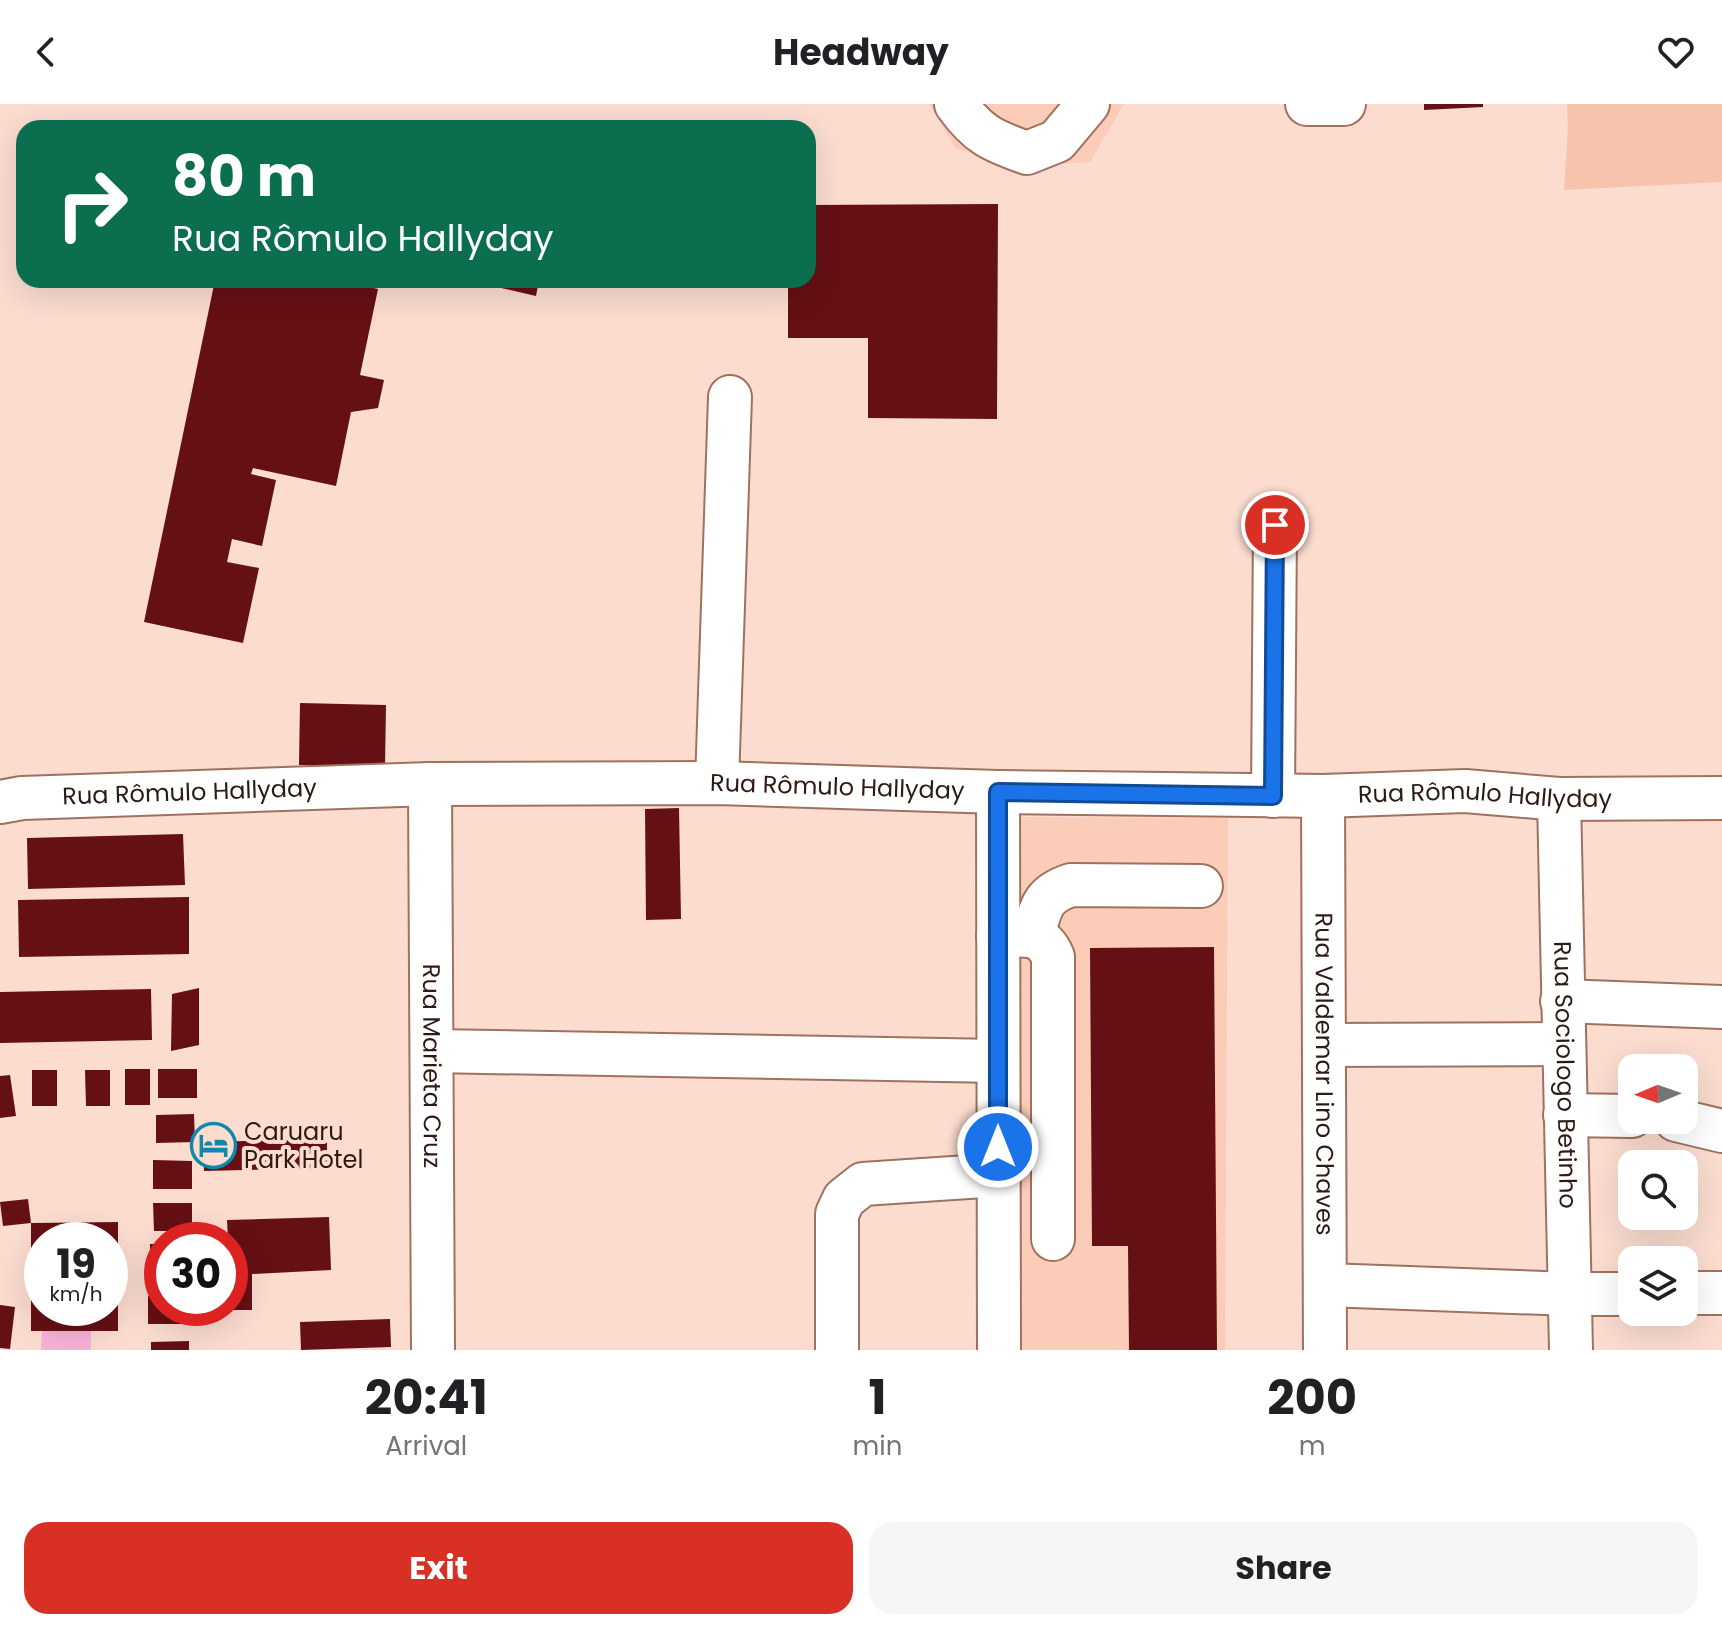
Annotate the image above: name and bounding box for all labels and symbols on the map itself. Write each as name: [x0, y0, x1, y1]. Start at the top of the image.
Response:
pin: [1241, 491, 1309, 559]
street label: Rua Rômulo Hallyday: [710, 766, 966, 807]
street label: Rua Rômulo Hallyday: [62, 771, 318, 813]
street label: Rua Rômulo Hallyday: [1357, 774, 1613, 815]
street label: Rua Valdemar Lino Chaves: [1307, 912, 1342, 1236]
street label: Rua Sociologo Betinho: [1546, 941, 1585, 1209]
street label: Rua Marieta Cruz: [415, 964, 449, 1168]
north arrow: [1618, 1054, 1698, 1134]
position arrow: [956, 1105, 1040, 1189]
place label: Caruaru Park Hotel: [244, 1115, 363, 1176]
hotel icon: Caruaru Park Hotel: [189, 1122, 237, 1170]
speed limit sign: 30: [144, 1222, 248, 1326]

